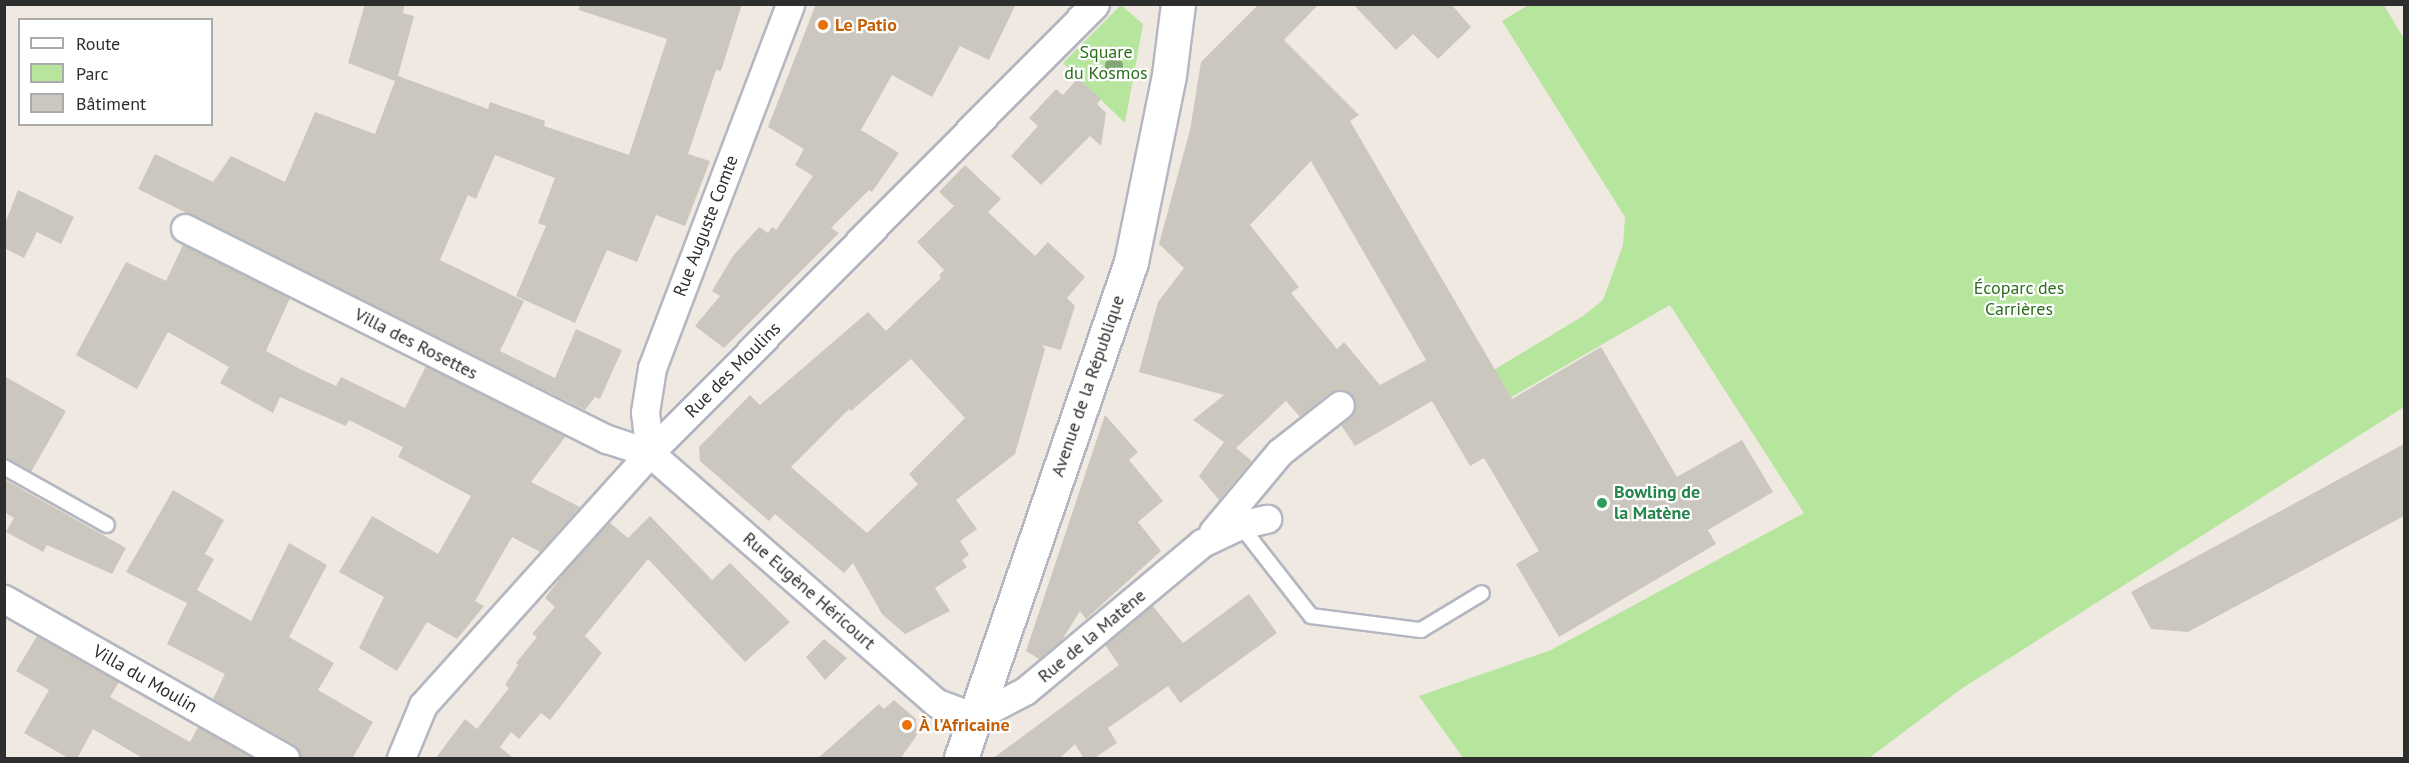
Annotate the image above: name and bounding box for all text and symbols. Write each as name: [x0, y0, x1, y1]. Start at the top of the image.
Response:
place label: Le Patio: [835, 14, 897, 36]
legend: [18, 18, 213, 126]
marker: Le Patio: [816, 18, 830, 32]
text: Route: [76, 32, 120, 55]
park label: Square du Kosmos: [1064, 42, 1148, 84]
text: Parc: [76, 62, 109, 85]
text: Bâtiment: [76, 92, 146, 115]
street label: Rue Auguste Comte: [669, 152, 743, 300]
park label: Écoparc des Carrières: [1973, 278, 2065, 320]
street label: Avenue de la République: [1047, 292, 1129, 480]
street label: Villa des Rosettes: [351, 304, 481, 384]
street label: Rue des Moulins: [681, 318, 785, 422]
place label: Bowling de la Matène: [1614, 482, 1700, 524]
marker: Bowling de la Matène: [1595, 496, 1609, 510]
street label: Rue Eugène Héricourt: [738, 528, 880, 654]
street label: Rue de la Matène: [1034, 585, 1150, 687]
street label: Villa du Moulin: [89, 640, 201, 718]
place label: À l'Africaine: [919, 714, 1010, 736]
marker: À l'Africaine: [900, 718, 914, 732]

